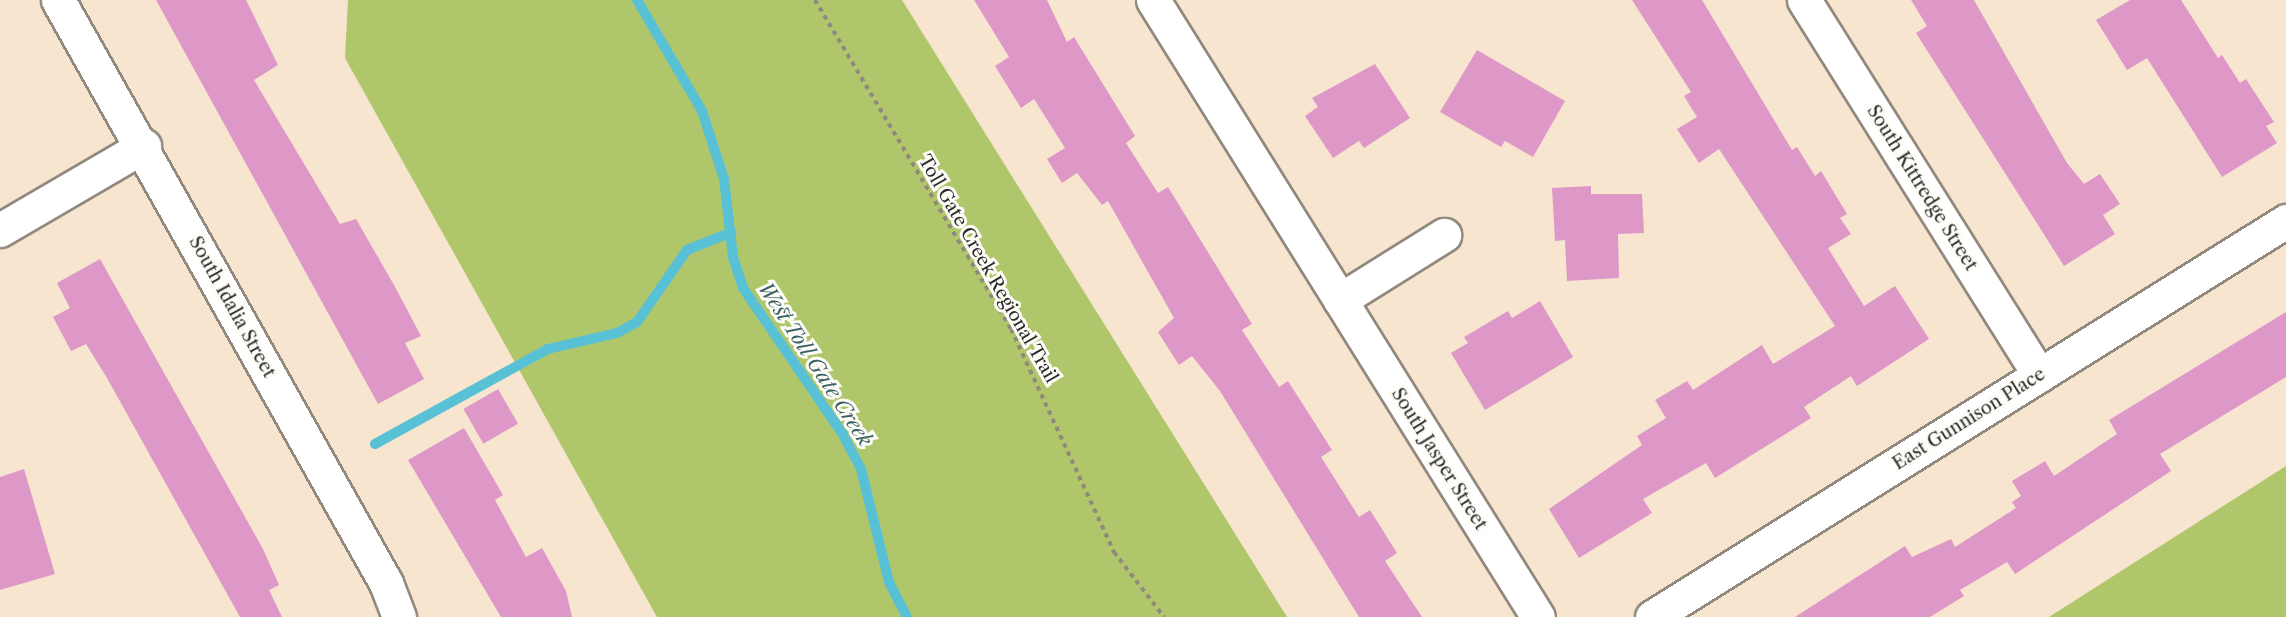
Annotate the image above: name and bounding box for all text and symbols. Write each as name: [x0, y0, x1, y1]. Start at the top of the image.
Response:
street label: South Kittredge Street: [1862, 101, 1982, 275]
street label: Toll Gate Creek Regional Trail: [914, 151, 1062, 387]
street label: South Idalia Street: [184, 233, 280, 381]
water label: West Toll Gate Creek: [753, 277, 877, 451]
street label: East Gunnison Place: [1889, 363, 2049, 475]
street label: South Jasper Street: [1387, 384, 1491, 534]

